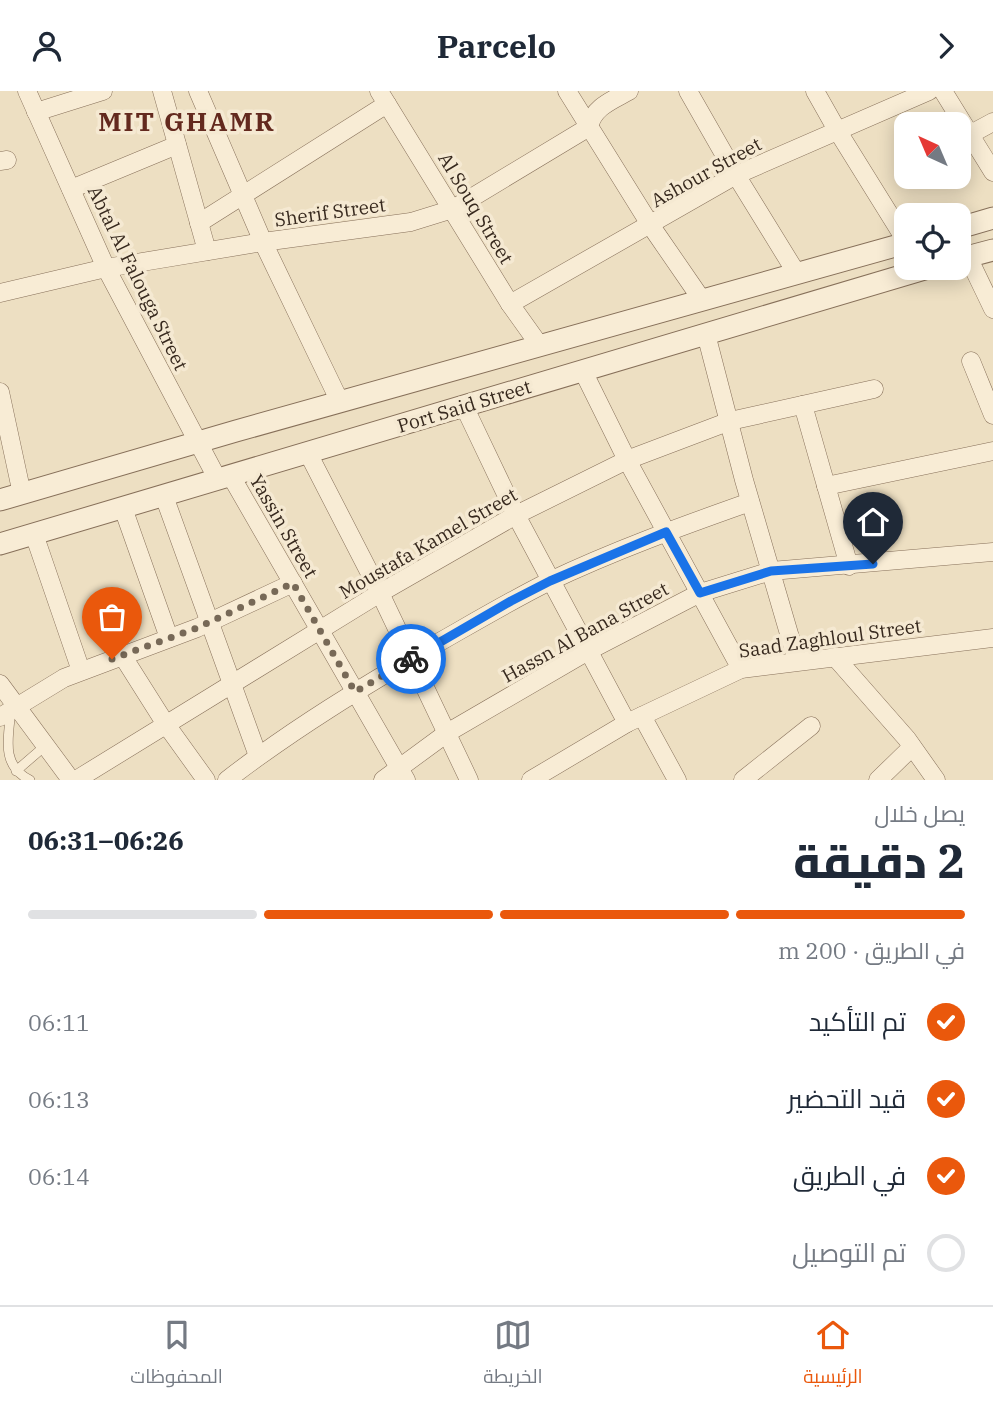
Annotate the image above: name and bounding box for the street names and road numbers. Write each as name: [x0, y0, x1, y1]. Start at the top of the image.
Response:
street label: Ashour Street: [646, 132, 766, 212]
street label: Al Souq Street: [433, 148, 519, 268]
street label: Abtal Al Falouga Street: [83, 182, 193, 375]
street label: Sherif Street: [273, 192, 387, 232]
street label: Port Said Street: [394, 374, 534, 438]
street label: Yassin Street: [245, 470, 323, 582]
street label: Moustafa Kamel Street: [335, 482, 522, 604]
street label: Hassn Al Bana Street: [498, 576, 673, 688]
street label: Saad Zaghloul Street: [737, 613, 923, 663]

